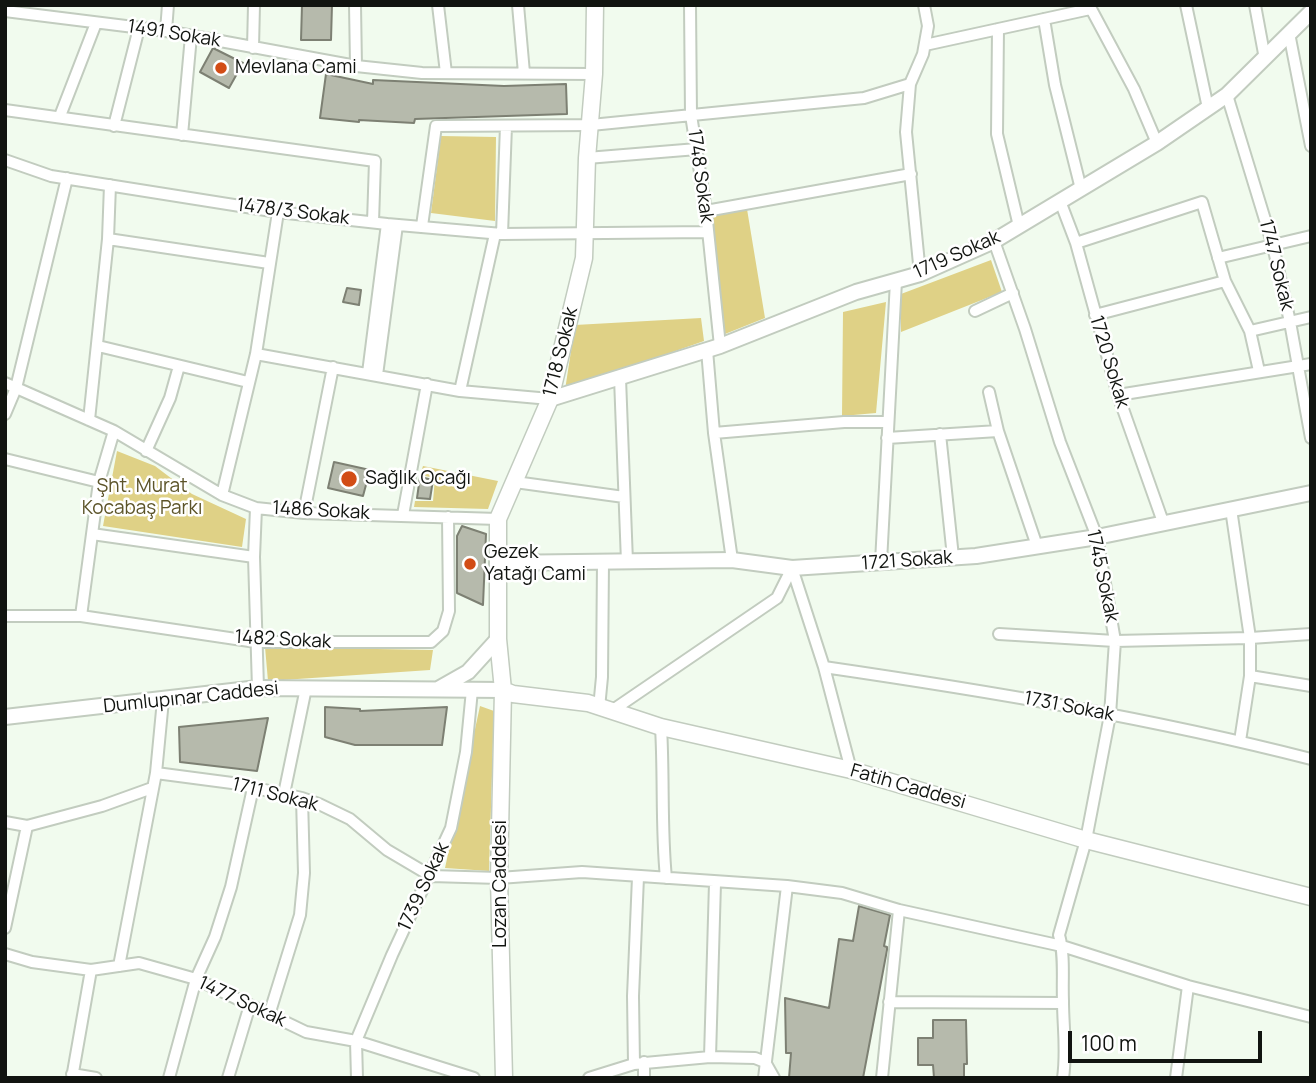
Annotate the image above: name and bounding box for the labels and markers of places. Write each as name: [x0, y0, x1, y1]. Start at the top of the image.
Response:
place label: Mevlana Cami: [235, 57, 357, 79]
marker: Mevlana Cami: [213, 60, 229, 76]
place label: Sağlık Ocağı: [365, 468, 471, 490]
marker: Sağlık Ocağı: [339, 469, 359, 489]
place label: Gezek Yatağı Cami: [484, 542, 586, 586]
marker: Gezek Yatağı Cami: [462, 556, 478, 572]

